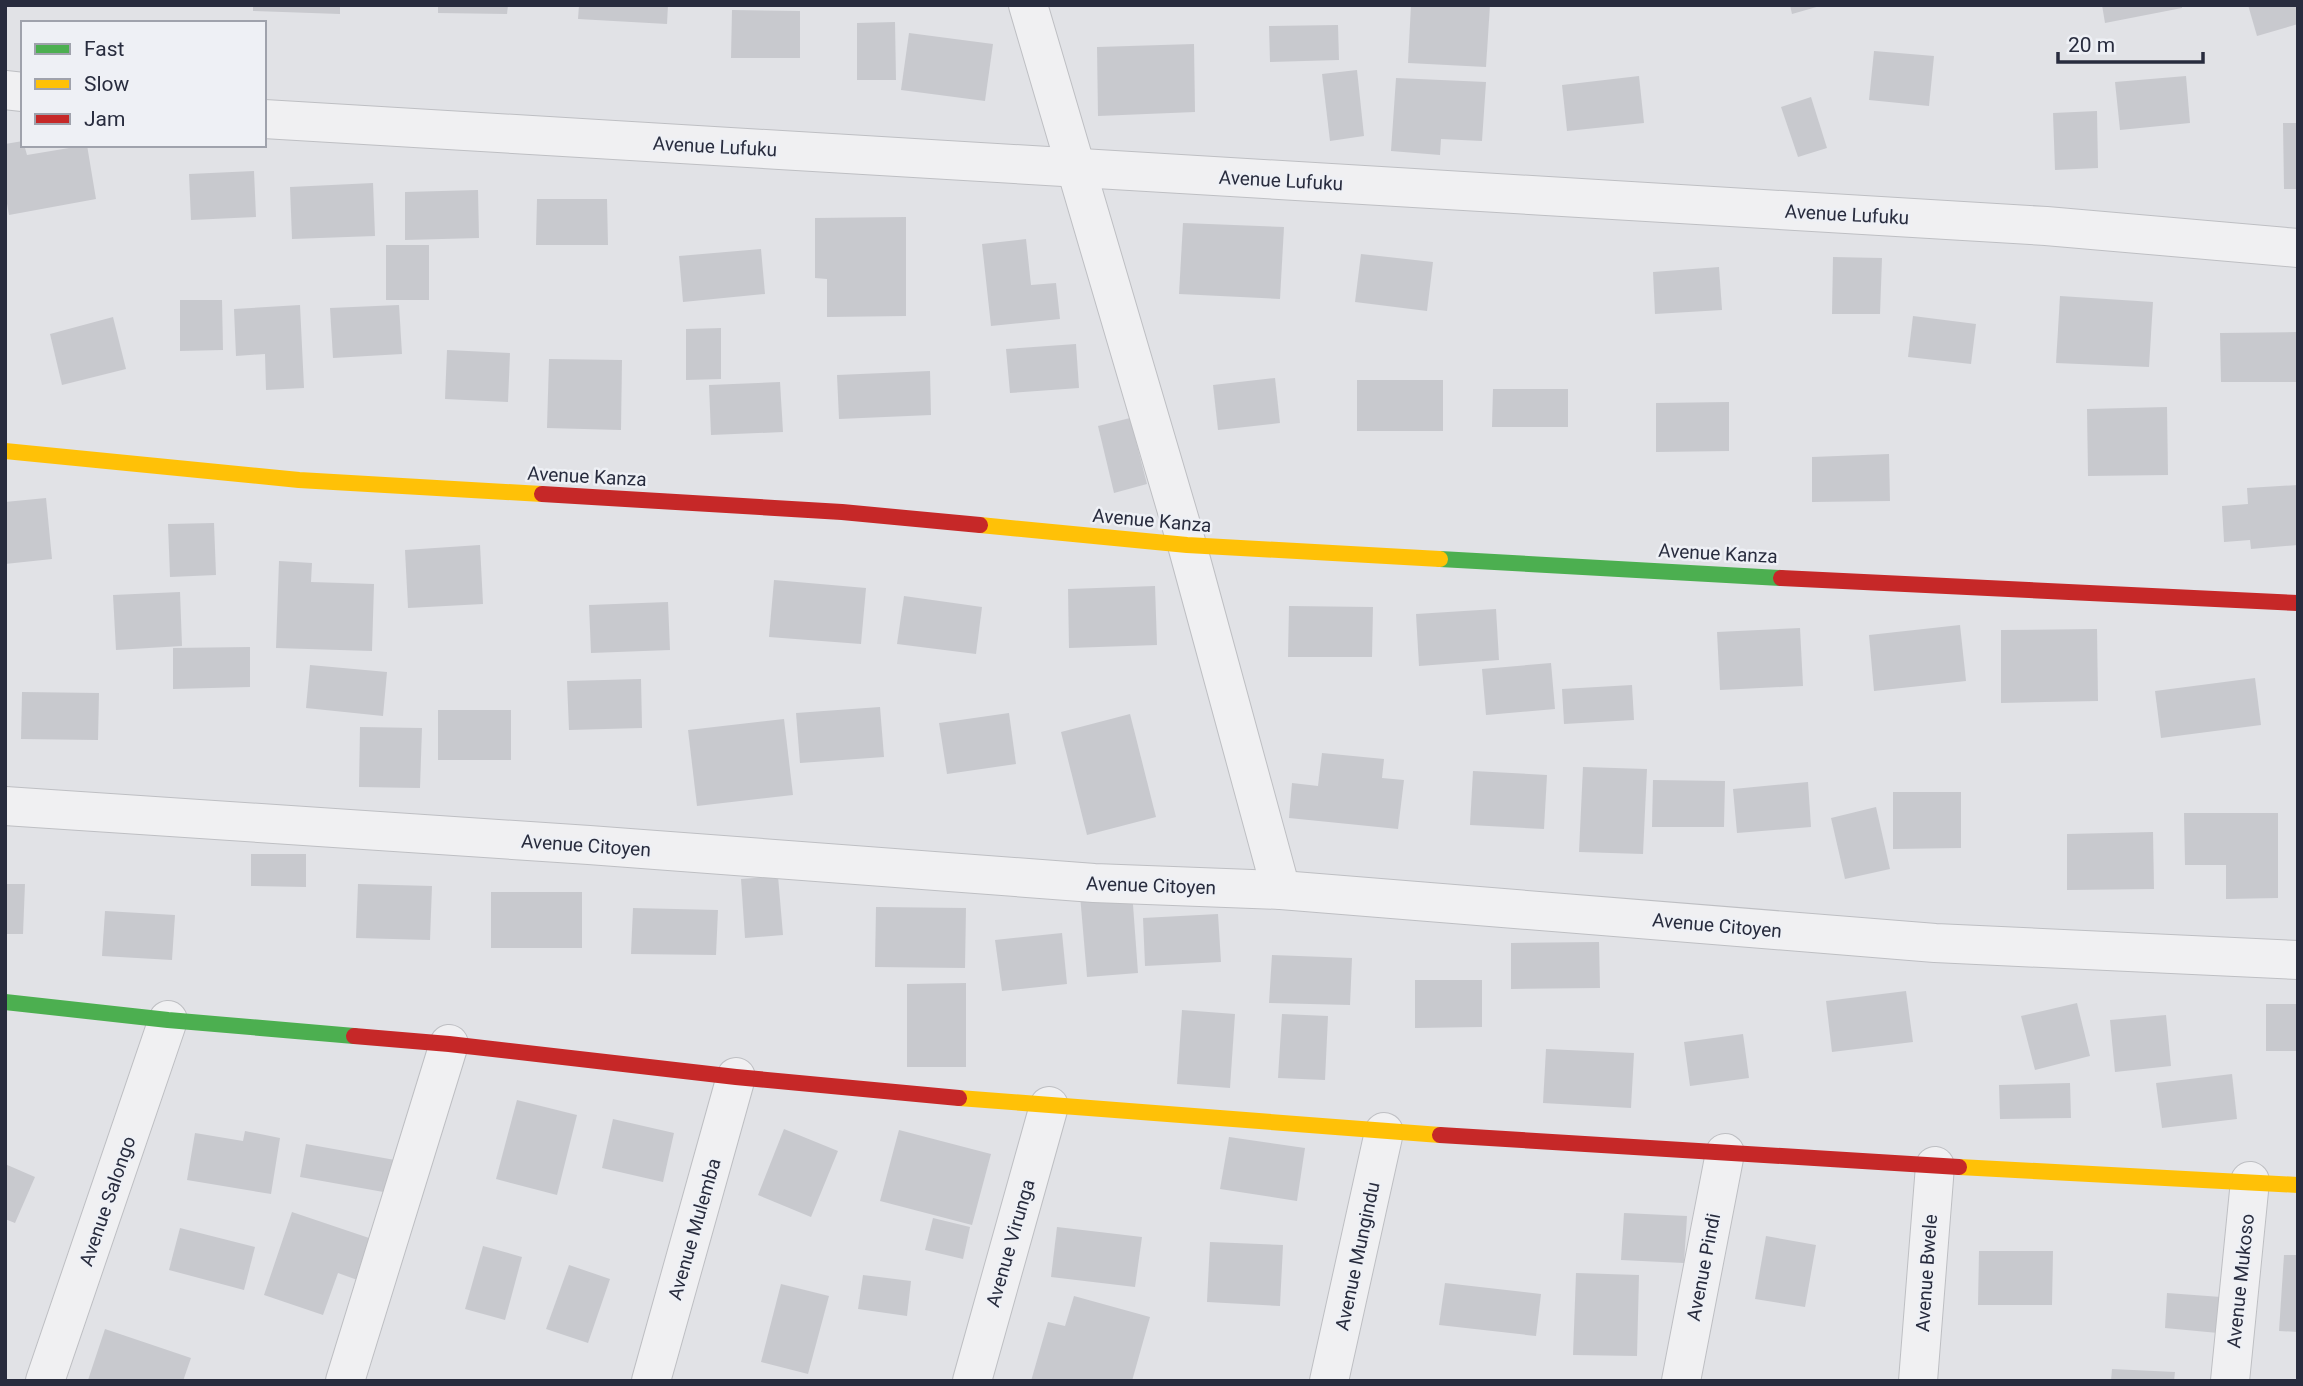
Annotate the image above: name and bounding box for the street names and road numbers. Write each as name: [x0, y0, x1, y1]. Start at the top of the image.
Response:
street label: Avenue Lufuku: [652, 132, 778, 161]
street label: Avenue Lufuku: [1218, 166, 1344, 195]
street label: Avenue Lufuku: [1784, 200, 1910, 229]
street label: Avenue Kanza: [527, 462, 647, 491]
street label: Avenue Kanza: [1092, 504, 1212, 537]
street label: Avenue Kanza: [1658, 539, 1778, 568]
street label: Avenue Citoyen: [520, 829, 652, 862]
street label: Avenue Citoyen: [1086, 872, 1216, 899]
street label: Avenue Citoyen: [1651, 908, 1783, 943]
street label: Avenue Salongo: [74, 1133, 140, 1269]
street label: Avenue Mulemba: [663, 1156, 726, 1303]
street label: Avenue Virunga: [981, 1177, 1040, 1310]
street label: Avenue Mungindu: [1331, 1180, 1384, 1333]
street label: Avenue Pindi: [1682, 1211, 1725, 1323]
street label: Avenue Mukoso: [2222, 1213, 2259, 1349]
street label: Avenue Bwele: [1911, 1214, 1942, 1333]

